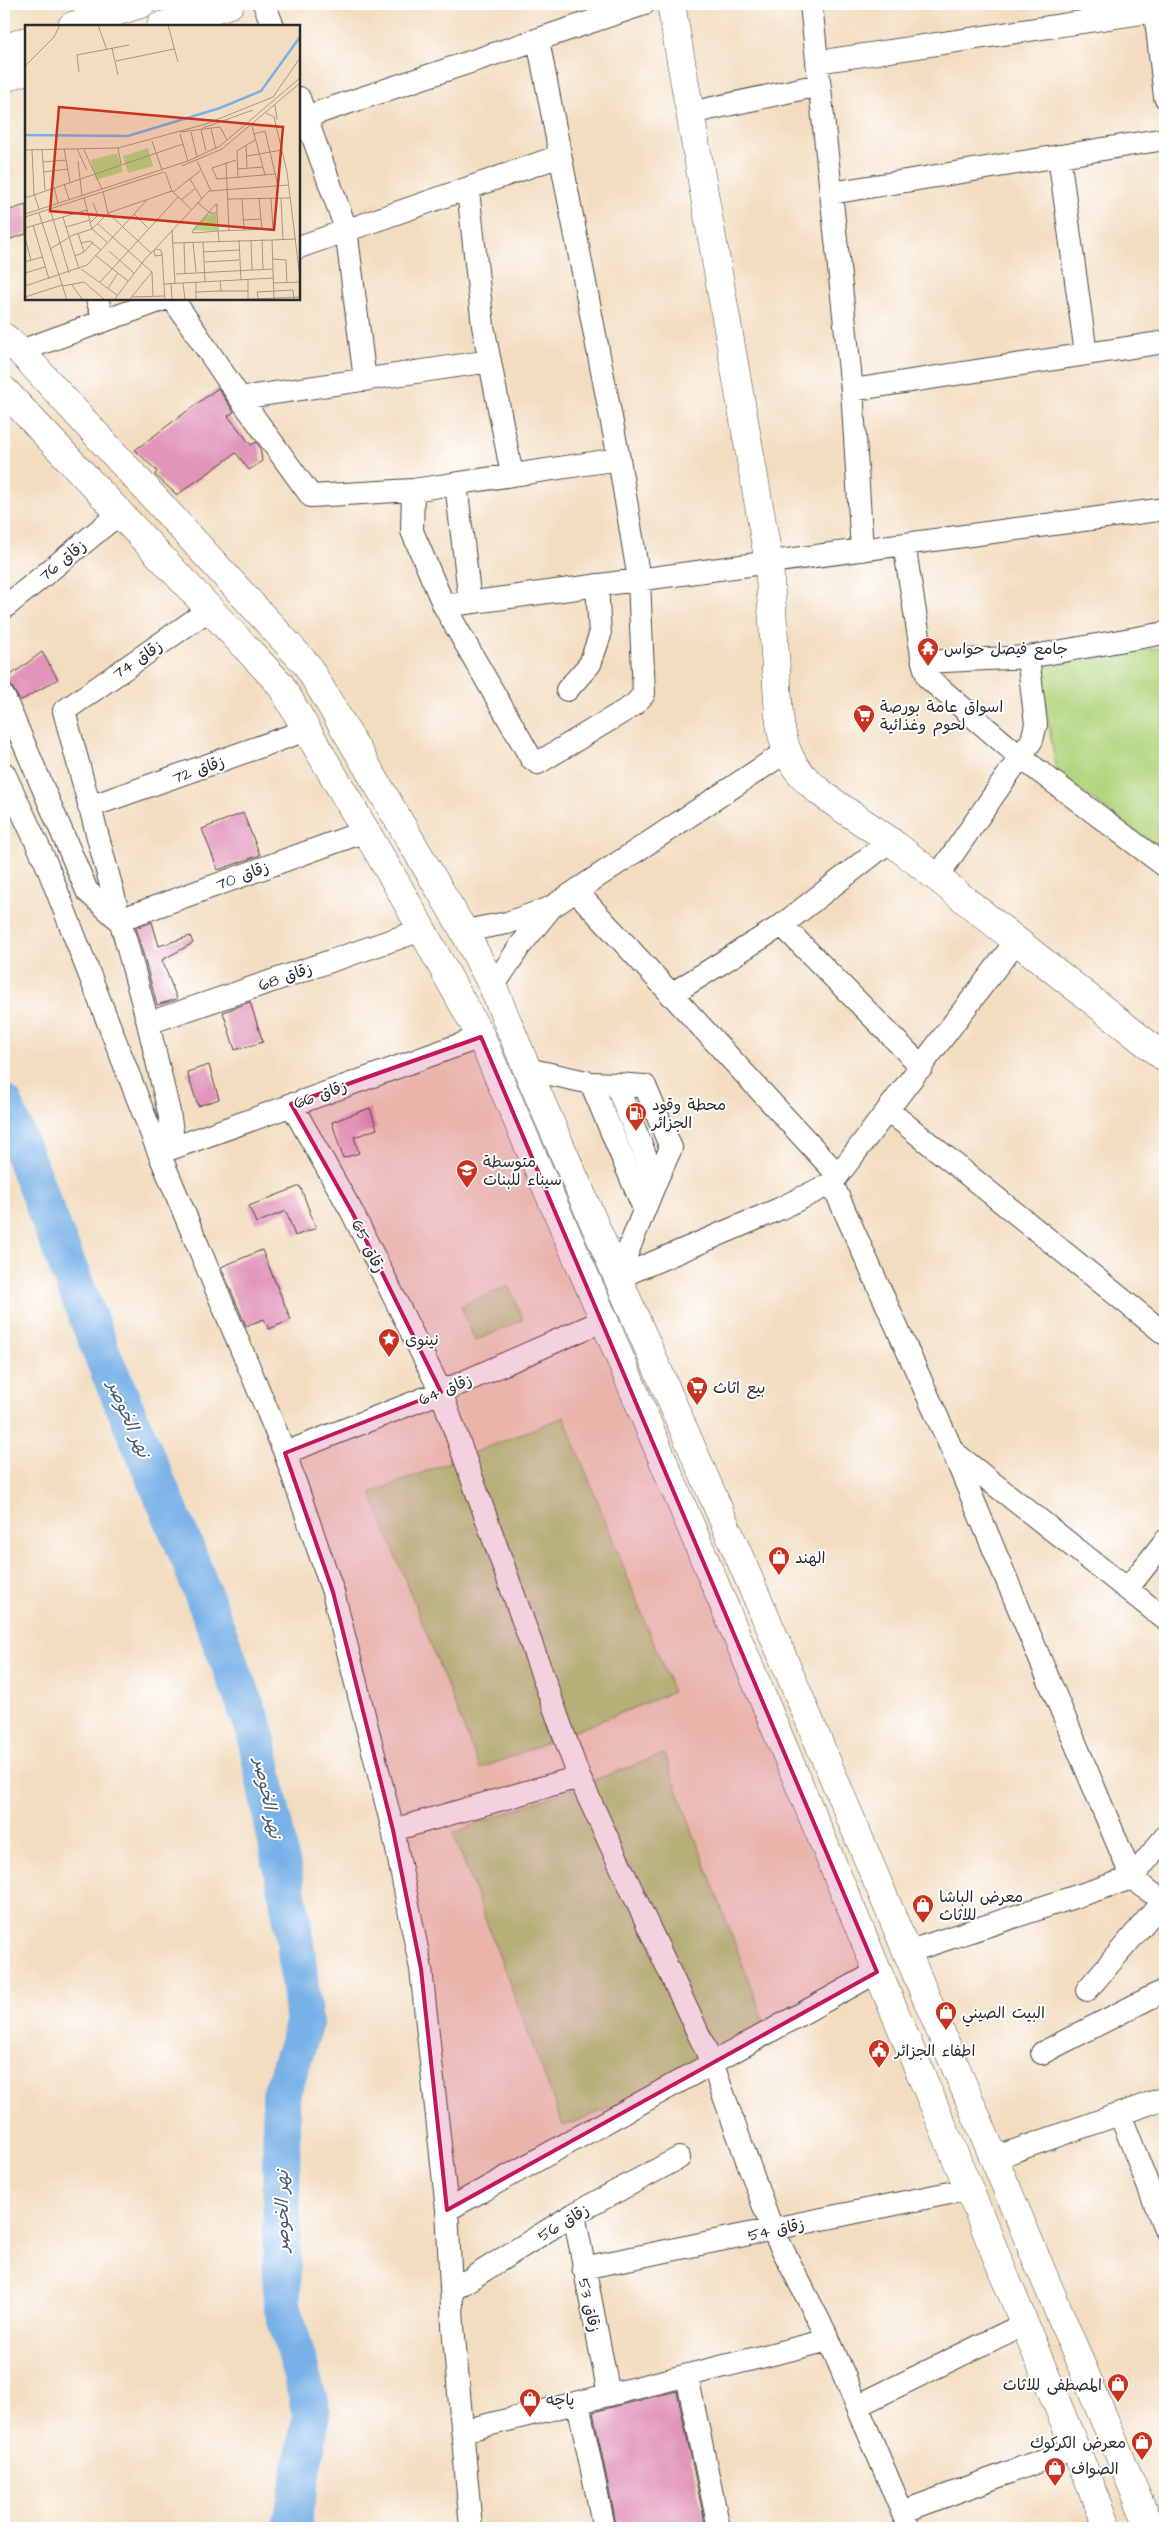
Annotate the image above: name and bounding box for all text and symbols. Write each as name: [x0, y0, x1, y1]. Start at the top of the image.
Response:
inset map: [25, 25, 300, 300]
street label: زقاق 76: [34, 535, 91, 587]
street label: زقاق 74: [108, 635, 167, 685]
temple icon: جامع فيصل حواس: [916, 636, 940, 667]
place label: جامع فيصل حواس: [944, 638, 1068, 660]
place label: اسواق عامة بورصة لحوم وغذائية: [880, 696, 1003, 737]
supermarket icon: اسواق عامة بورصة لحوم وغذائية: [852, 703, 876, 734]
street label: زقاق 72: [169, 751, 227, 789]
street label: زقاق 70: [213, 856, 272, 896]
street label: زقاق 68: [256, 958, 315, 996]
street label: زقاق 66: [291, 1075, 350, 1115]
place label: محطة وقود الجزائر: [650, 1094, 726, 1134]
fuel station icon: محطة وقود الجزائر: [624, 1101, 648, 1132]
place label: متوسطة سيناء للبنات: [483, 1151, 562, 1191]
school or university icon: متوسطة سيناء للبنات: [455, 1158, 479, 1189]
street label: زقاق 65: [346, 1216, 390, 1277]
place icon: نينوى: [377, 1327, 401, 1358]
place label: نينوى: [405, 1329, 439, 1351]
street label: زقاق 64: [415, 1369, 475, 1411]
water label: نهر الخوصر: [100, 1375, 157, 1464]
supermarket icon: بيع اثاث: [685, 1375, 709, 1406]
place label: بيع اثاث: [713, 1377, 765, 1399]
shop icon: الهند: [767, 1545, 791, 1576]
place label: الهند: [795, 1547, 825, 1569]
water label: نهر الخوصر: [247, 1754, 288, 1843]
place label: معرض الباشا للاثاث: [939, 1886, 1023, 1926]
shop icon: معرض الباشا للاثاث: [911, 1893, 935, 1924]
shop icon: البيت الصيني: [934, 2000, 958, 2031]
place label: البيت الصيني: [962, 2002, 1045, 2027]
public building icon: اطفاء الجزائر: [867, 2038, 891, 2069]
place label: اطفاء الجزائر: [893, 2040, 975, 2062]
water label: نهر الخوصر: [270, 2168, 295, 2253]
street label: زقاق 56: [534, 2199, 593, 2247]
street label: زقاق 54: [746, 2213, 807, 2247]
street label: زقاق 53: [573, 2276, 605, 2334]
shop icon: المصطفى للاثاث: [1106, 2372, 1130, 2403]
place label: المصطفى للاثاث: [1003, 2374, 1102, 2396]
shop icon: پاچه: [518, 2387, 542, 2418]
place label: پاچه: [546, 2389, 574, 2411]
shop icon: معرض الكركوك: [1130, 2430, 1154, 2461]
place label: معرض الكركوك: [1030, 2432, 1126, 2454]
shop icon: الصواف: [1043, 2456, 1067, 2487]
place label: الصواف: [1071, 2458, 1119, 2480]

